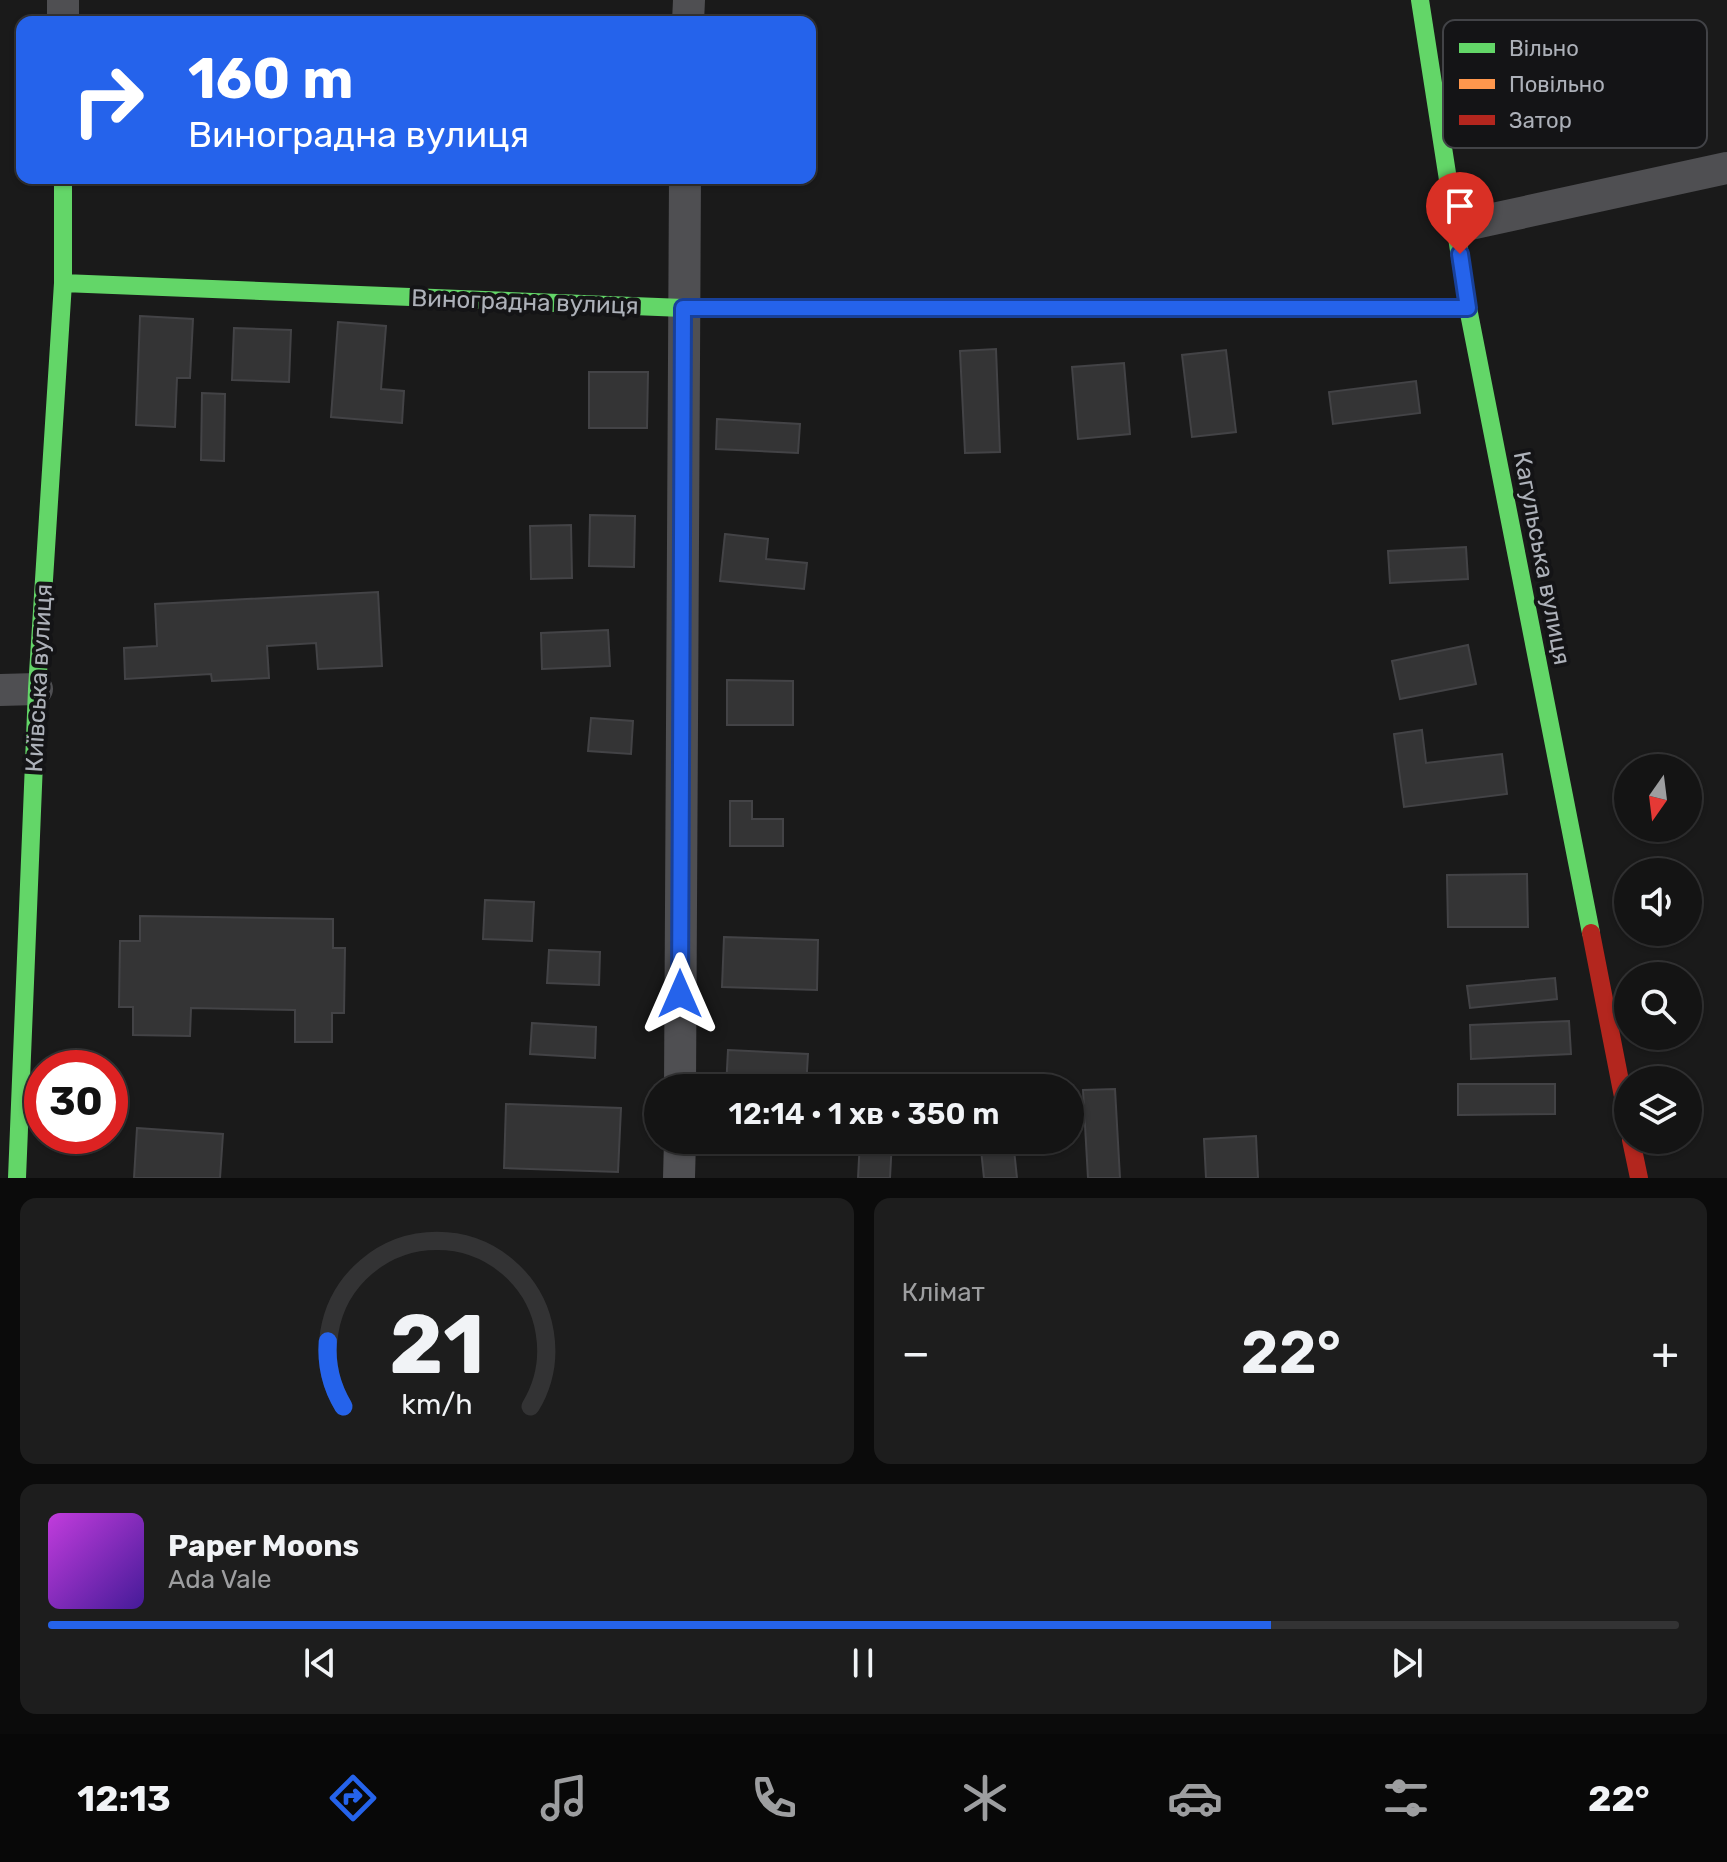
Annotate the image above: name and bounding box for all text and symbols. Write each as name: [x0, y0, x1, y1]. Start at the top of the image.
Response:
legend: [1443, 20, 1707, 148]
text: Вільно: [1509, 35, 1579, 62]
text: 160 m: [188, 46, 354, 112]
icon: right: [56, 48, 160, 152]
text: Повільно: [1509, 71, 1605, 98]
text: Затор: [1509, 107, 1572, 134]
text: Виноградна вулиця: [188, 113, 529, 156]
pin: [1426, 172, 1494, 254]
icon: arrive: [1438, 184, 1482, 228]
street label: Виноградна вулиця: [411, 284, 639, 320]
street label: Кагульська вулиця: [1508, 449, 1576, 667]
street label: Київська вулиця: [20, 583, 58, 773]
north arrow: [1614, 754, 1702, 842]
map controls: [1614, 754, 1702, 1154]
button: sound: [1614, 858, 1702, 946]
position arrow: [638, 952, 722, 1036]
button: search: [1614, 962, 1702, 1050]
speed limit sign: 30: [24, 1050, 128, 1154]
button: layers: [1614, 1066, 1702, 1154]
text: 12:14 · 1 хв · 350 m: [729, 1096, 999, 1132]
text: Клімат: [902, 1277, 985, 1308]
text: 21: [389, 1295, 484, 1394]
text: 22°: [1241, 1317, 1341, 1388]
text: −: [902, 1327, 930, 1379]
text: +: [1652, 1327, 1679, 1379]
text: km/h: [401, 1387, 472, 1421]
text: Paper Moons: [168, 1528, 359, 1564]
text: Ada Vale: [168, 1564, 272, 1595]
icon: previous: [298, 1641, 342, 1685]
icon: pause: [841, 1641, 885, 1685]
icon: next: [1385, 1641, 1429, 1685]
icon: directions: [325, 1770, 381, 1826]
icon: music: [536, 1770, 592, 1826]
icon: phone: [746, 1770, 802, 1826]
icon: climate: [957, 1770, 1013, 1826]
icon: car: [1167, 1770, 1223, 1826]
icon: filters: [1378, 1770, 1434, 1826]
text: 12:13: [77, 1777, 171, 1820]
text: 22°: [1588, 1777, 1650, 1820]

